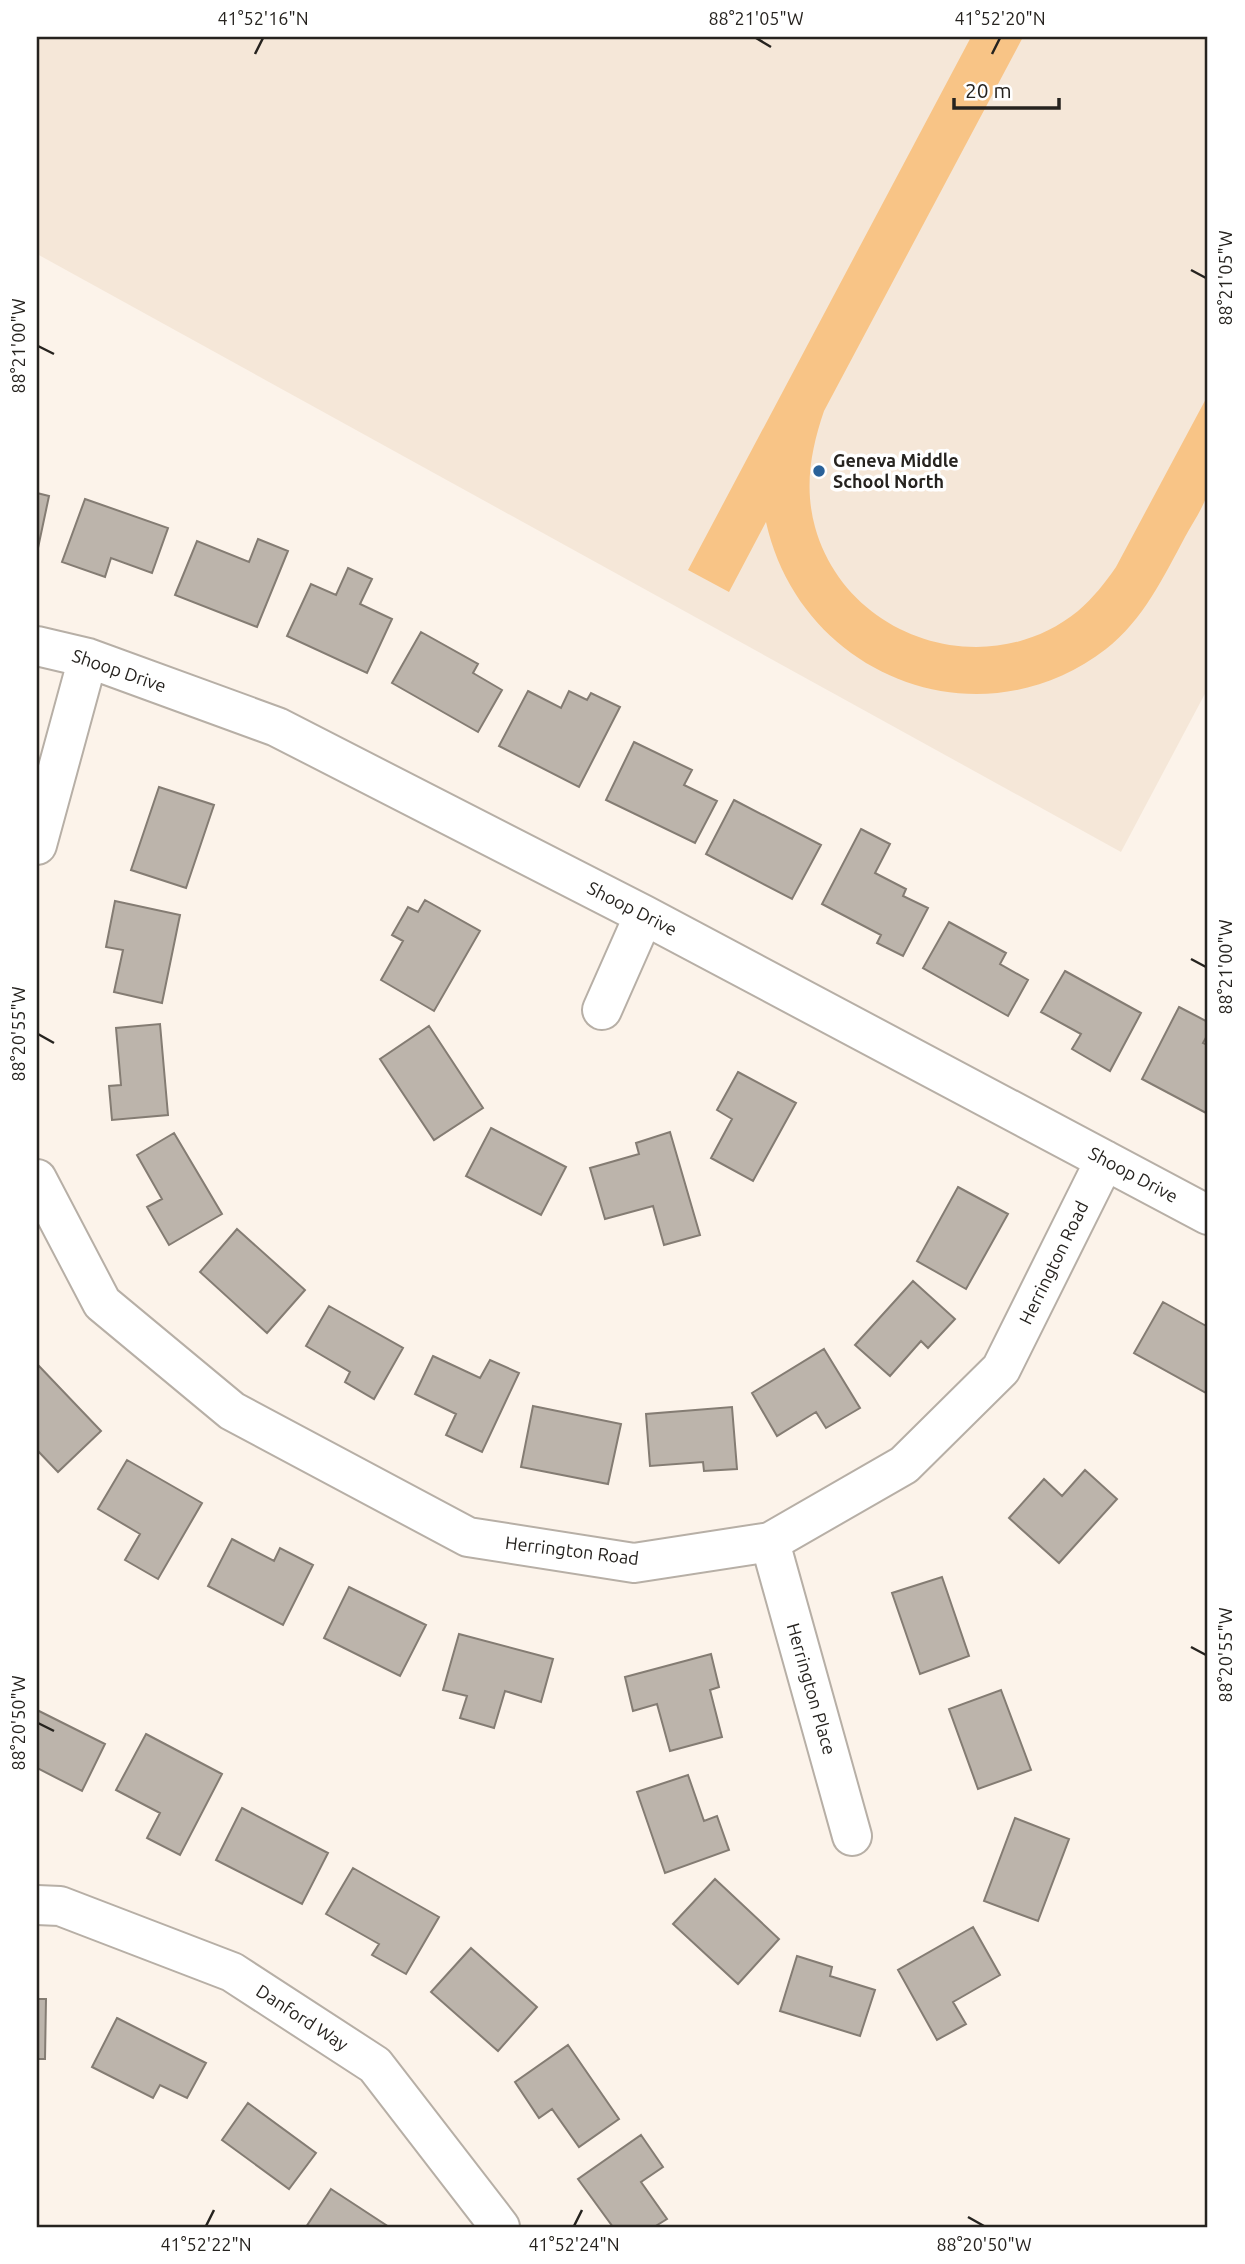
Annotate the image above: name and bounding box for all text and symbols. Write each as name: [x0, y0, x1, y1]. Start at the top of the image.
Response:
text: 41°52'16"N: [217, 8, 309, 28]
text: 88°21'05"W: [708, 8, 804, 28]
text: 41°52'20"N: [954, 8, 1046, 28]
scale bar: [954, 66, 1060, 110]
text: 20 m: [965, 78, 1012, 102]
text: 88°21'05"W: [1215, 230, 1235, 326]
text: 88°21'00"W: [8, 298, 28, 394]
place label: Geneva Middle School North: [833, 450, 959, 491]
marker: Geneva Middle School North: [811, 463, 827, 479]
street label: Shoop Drive: [70, 645, 169, 695]
street label: Shoop Drive: [584, 877, 681, 939]
text: 88°21'00"W: [1215, 919, 1235, 1015]
text: 88°20'55"W: [8, 986, 28, 1082]
street label: Shoop Drive: [1086, 1142, 1181, 1206]
street label: Herrington Road: [1015, 1198, 1092, 1327]
street label: Herrington Road: [504, 1532, 640, 1568]
text: 88°20'55"W: [1215, 1607, 1235, 1703]
street label: Herrington Place: [784, 1621, 840, 1757]
text: 88°20'50"W: [8, 1675, 28, 1771]
street label: Danford Way: [253, 1980, 352, 2054]
text: 41°52'22"N: [160, 2234, 252, 2254]
text: 41°52'24"N: [528, 2234, 620, 2254]
text: 88°20'50"W: [936, 2234, 1032, 2254]

